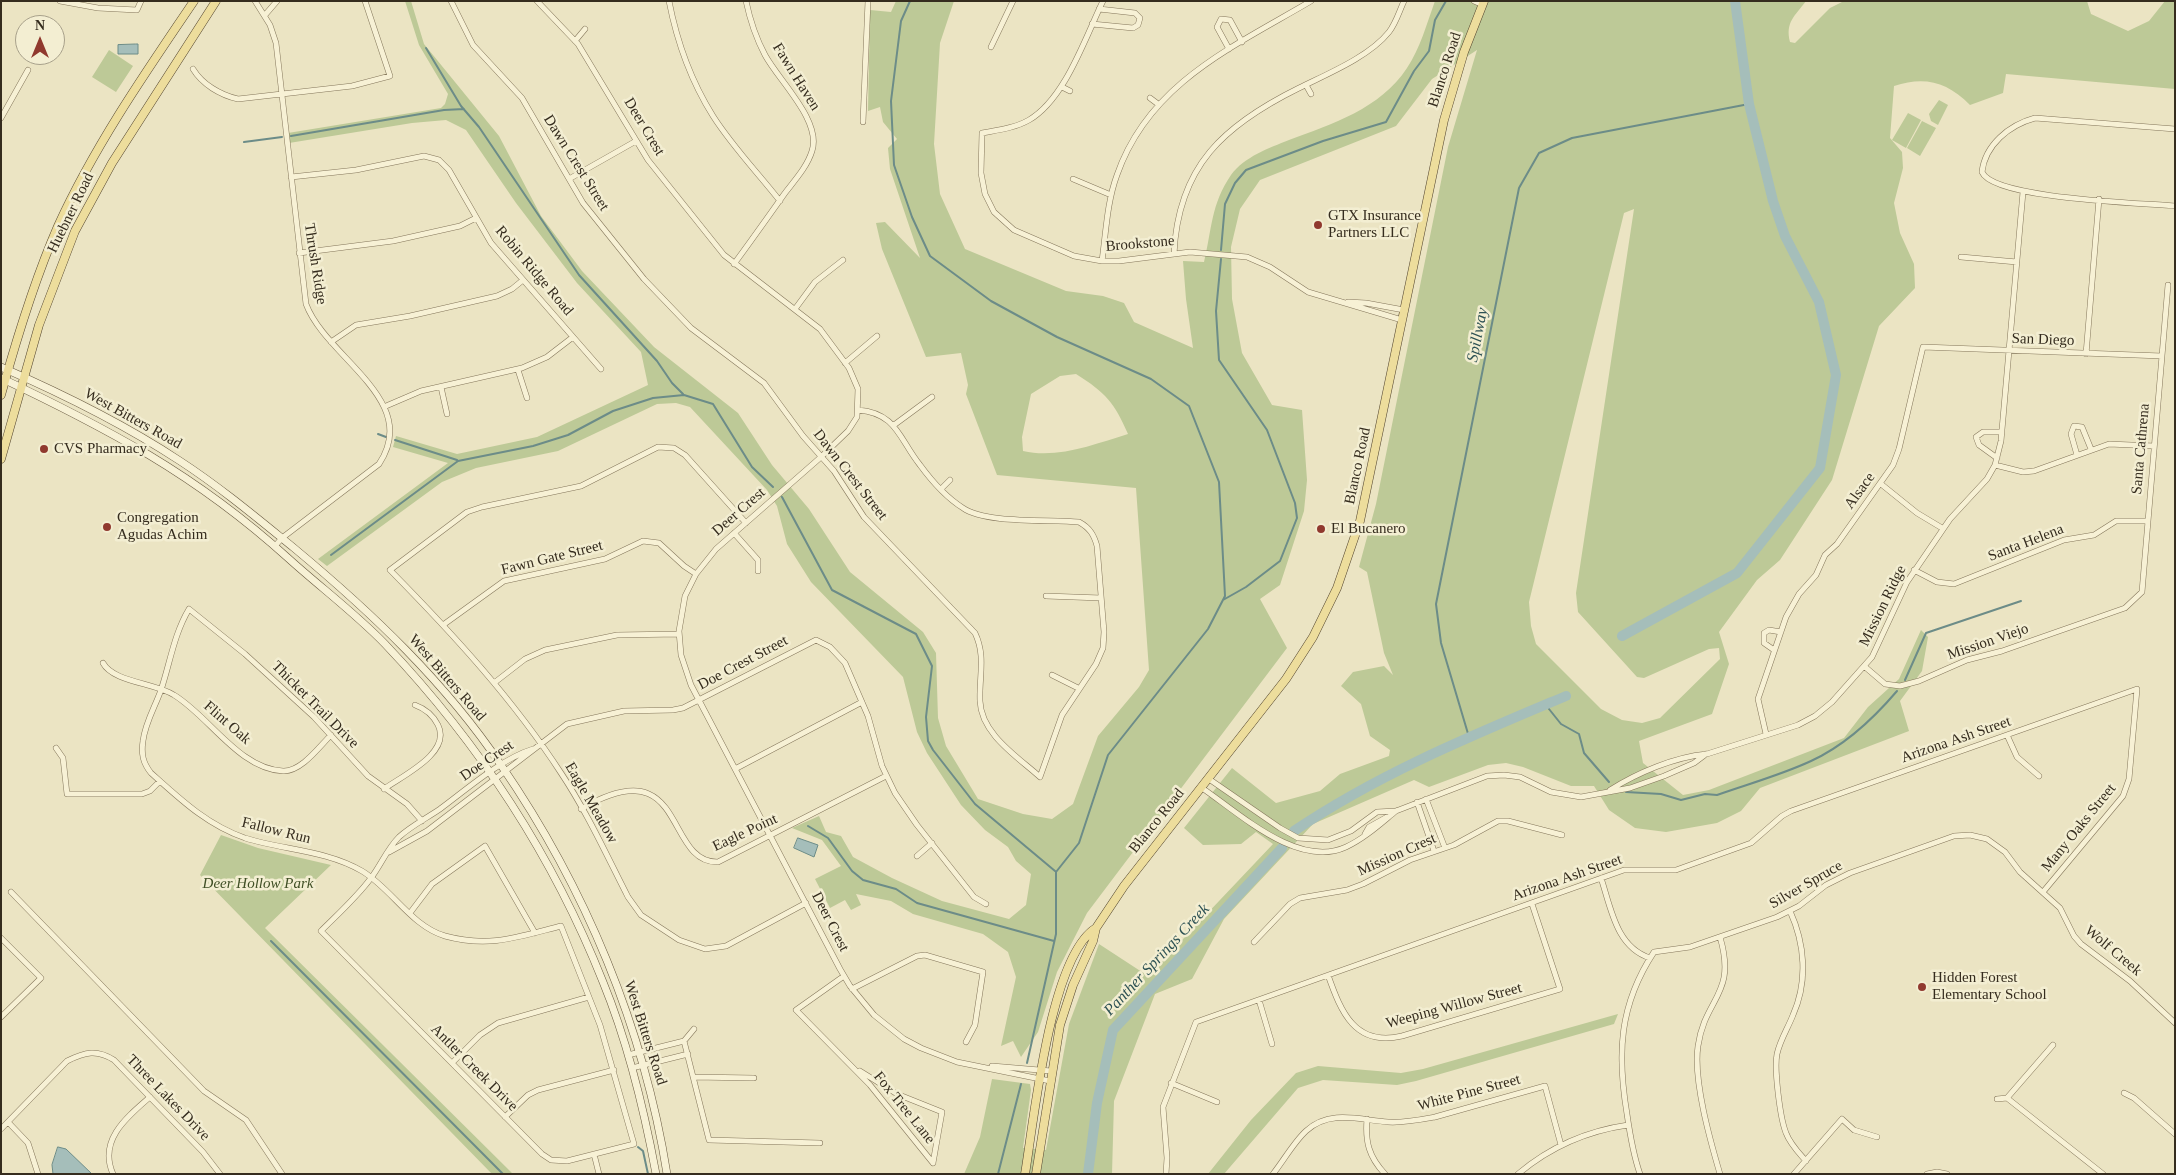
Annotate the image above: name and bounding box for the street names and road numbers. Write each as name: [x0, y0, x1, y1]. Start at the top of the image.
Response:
street label: Blanco Road: [1424, 30, 1466, 110]
street label: Fawn Haven: [768, 40, 824, 114]
street label: Deer Crest: [620, 95, 668, 159]
street label: Dawn Crest Street: [539, 112, 613, 214]
street label: Huebner Road: [44, 170, 98, 256]
street label: Thrush Ridge: [300, 222, 330, 306]
street label: Robin Ridge Road: [491, 222, 577, 320]
street label: Brookstone: [1105, 232, 1175, 256]
street label: San Diego: [2011, 330, 2075, 350]
street label: West Bitters Road: [81, 385, 185, 453]
street label: Santa Cathrena: [2128, 403, 2154, 495]
street label: Dawn Crest Street: [809, 426, 891, 524]
street label: Blanco Road: [1341, 426, 1375, 506]
street label: Alsace: [1841, 469, 1879, 513]
street label: Deer Crest: [709, 484, 769, 540]
street label: Santa Helena: [1986, 520, 2066, 566]
street label: Fawn Gate Street: [499, 537, 605, 579]
street label: Mission Ridge: [1856, 563, 1910, 649]
street label: Mission Viejo: [1945, 620, 2031, 664]
street label: West Bitters Road: [405, 631, 489, 725]
street label: Doe Crest Street: [695, 632, 791, 694]
street label: Thicket Trail Drive: [268, 658, 362, 752]
street label: Flint Oak: [200, 697, 254, 749]
street label: Arizona Ash Street: [1899, 713, 2013, 767]
street label: Doe Crest: [457, 737, 517, 785]
street label: Eagle Meadow: [561, 759, 621, 847]
street label: Many Oaks Street: [2038, 780, 2120, 876]
street label: Blanco Road: [1125, 785, 1189, 857]
street label: Eagle Point: [710, 810, 780, 856]
street label: Fallow Run: [240, 814, 312, 848]
street label: Mission Crest: [1355, 830, 1439, 880]
street label: Arizona Ash Street: [1510, 851, 1624, 905]
street label: Silver Spruce: [1766, 857, 1846, 913]
street label: Deer Crest: [807, 889, 853, 955]
street label: Wolf Creek: [2081, 922, 2145, 980]
street label: West Bitters Road: [620, 978, 670, 1088]
street label: Weeping Willow Street: [1384, 979, 1524, 1033]
street label: Antler Creek Drive: [427, 1021, 521, 1115]
street label: Three Lakes Drive: [122, 1051, 214, 1145]
street label: Fox Tree Lane: [869, 1068, 939, 1148]
street label: White Pine Street: [1416, 1071, 1522, 1115]

